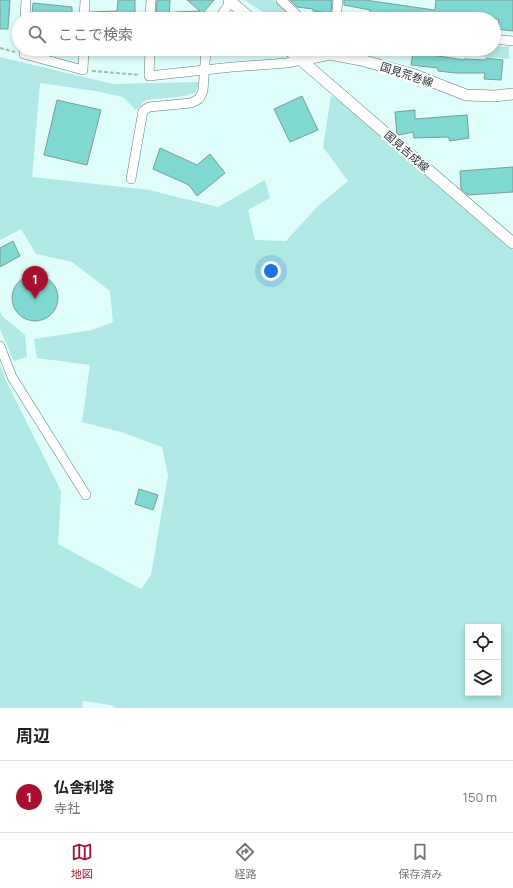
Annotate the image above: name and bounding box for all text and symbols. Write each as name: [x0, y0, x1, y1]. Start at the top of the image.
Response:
search box: [12, 12, 501, 56]
icon: search: [26, 23, 48, 45]
text: ここで検索: [58, 24, 133, 45]
street label: 国見荒巻線: [379, 58, 435, 90]
street label: 国見吉成線: [381, 127, 433, 175]
your location: [261, 261, 281, 281]
pin: 1: [22, 266, 48, 299]
map controls: [465, 624, 501, 696]
button: locate: [465, 624, 501, 660]
button: layers: [465, 660, 501, 696]
text: 周辺: [16, 724, 50, 747]
text: 仏舎利塔: [54, 777, 114, 798]
text: 1: [26, 788, 32, 806]
text: 150 m: [463, 788, 497, 806]
text: 寺社: [54, 799, 80, 817]
tab: 地図: [71, 841, 93, 881]
tab: 経路: [234, 841, 256, 881]
tab: 保存済み: [398, 841, 442, 881]

